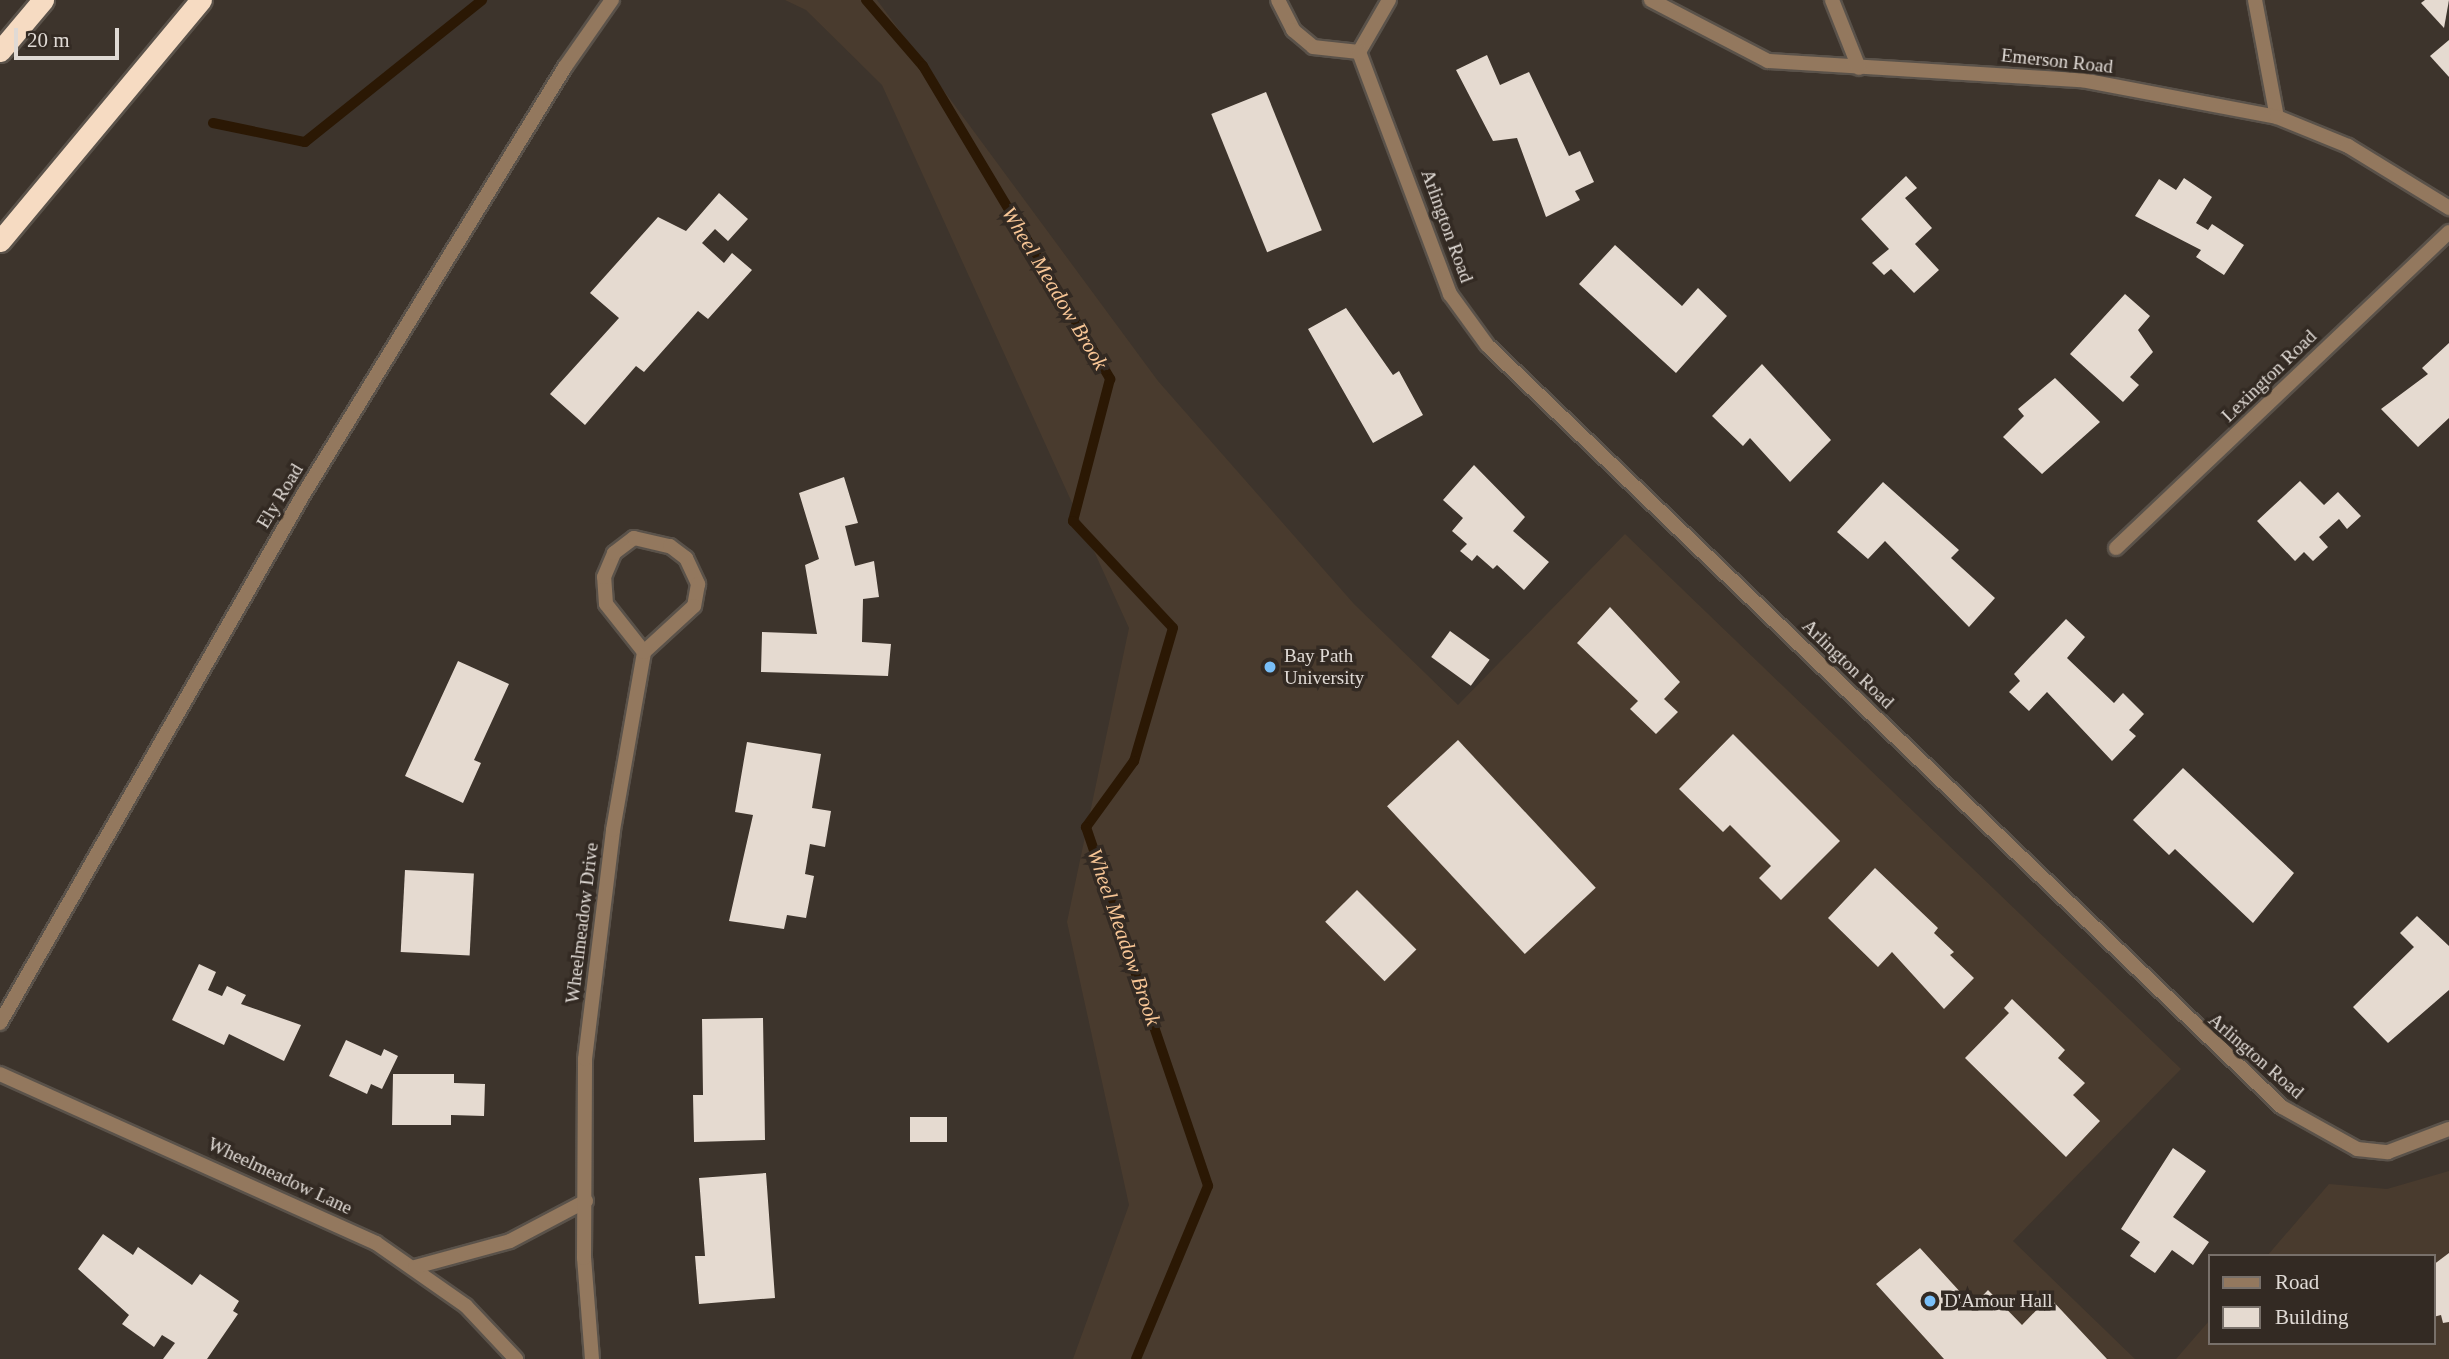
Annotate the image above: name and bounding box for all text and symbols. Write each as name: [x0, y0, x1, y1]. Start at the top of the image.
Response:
scale bar: [18, 14, 122, 58]
text: 20 m: [27, 28, 70, 52]
street label: Emerson Road: [2000, 44, 2114, 78]
street label: Arlington Road: [1416, 166, 1478, 286]
water label: Wheel Meadow Brook: [996, 202, 1114, 374]
street label: Lexington Road: [2217, 325, 2321, 427]
street label: Ely Road: [252, 460, 308, 532]
street label: Arlington Road: [1797, 615, 1899, 713]
place label: Bay Path University: [1284, 645, 1364, 689]
marker: Bay Path University: [1262, 659, 1278, 675]
street label: Wheelmeadow Drive: [561, 841, 603, 1005]
water label: Wheel Meadow Brook: [1082, 845, 1166, 1029]
street label: Arlington Road: [2204, 1008, 2308, 1104]
street label: Wheelmeadow Lane: [204, 1133, 356, 1219]
legend: [2208, 1254, 2435, 1345]
text: Road: [2275, 1270, 2319, 1294]
place label: D'Amour Hall: [1944, 1290, 2052, 1312]
marker: D'Amour Hall: [1922, 1293, 1938, 1309]
text: Building: [2275, 1305, 2349, 1329]

